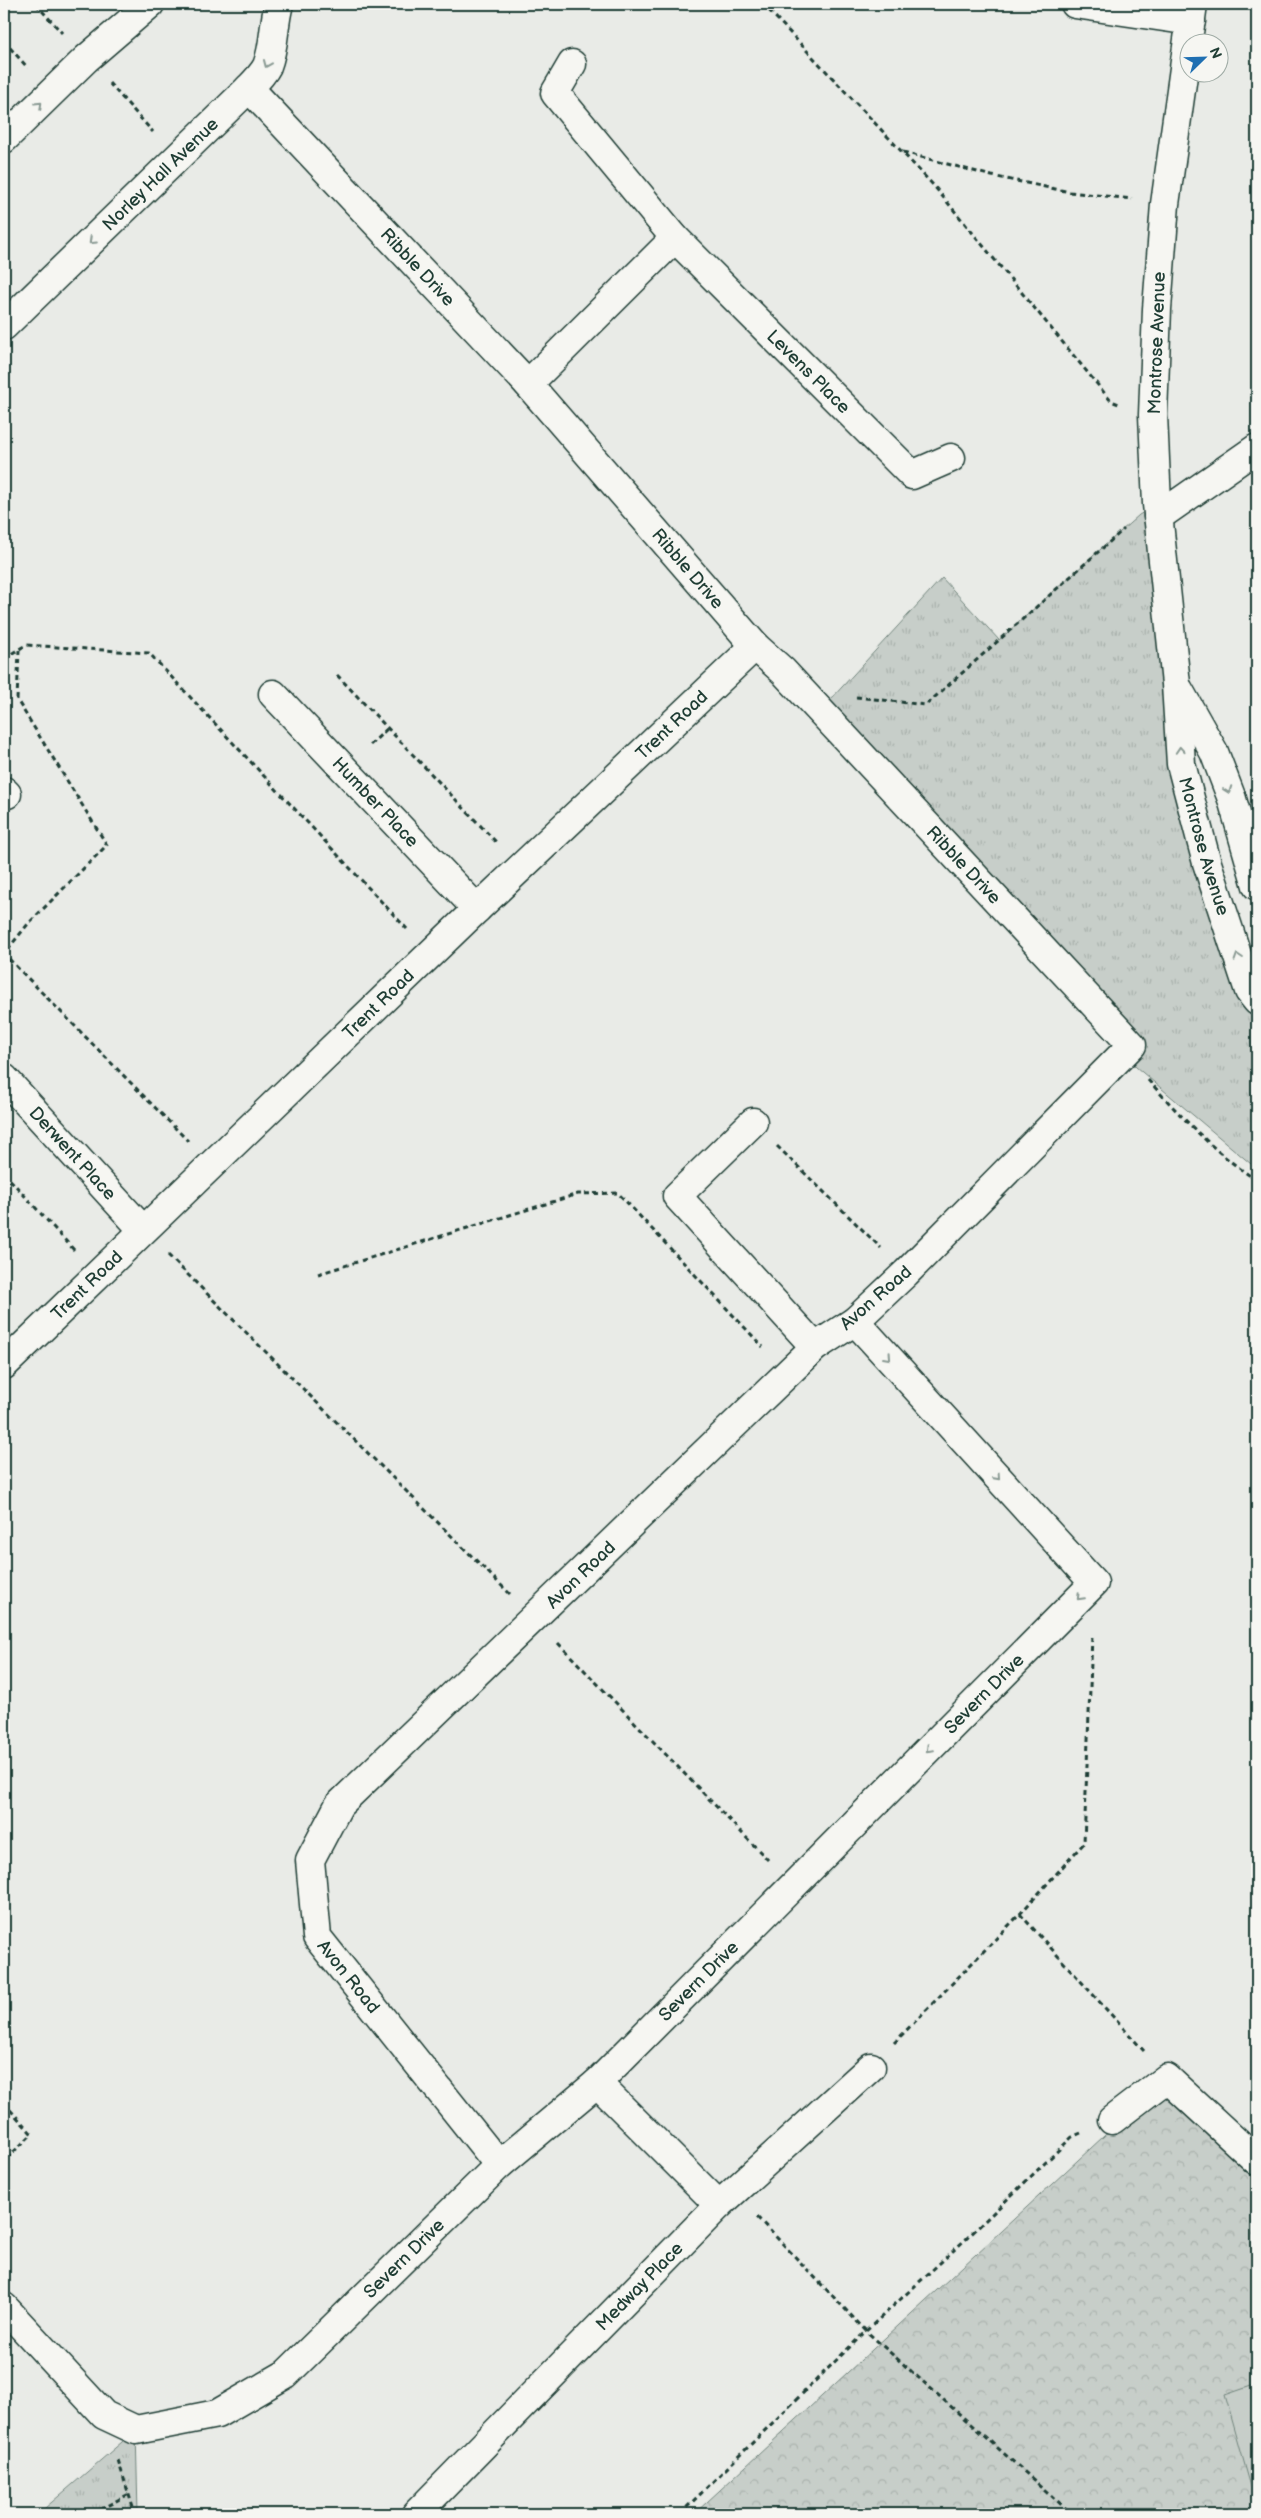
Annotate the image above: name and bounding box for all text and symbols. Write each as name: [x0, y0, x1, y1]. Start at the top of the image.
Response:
north arrow: [1178, 32, 1228, 82]
text: N: [1206, 45, 1225, 61]
one-way arrow: [262, 59, 273, 68]
one-way arrow: [33, 102, 42, 111]
street label: Norley Hall Avenue: [98, 113, 223, 235]
street label: Ribble Drive: [376, 224, 460, 311]
one-way arrow: [88, 235, 97, 244]
street label: Montrose Avenue: [1144, 271, 1170, 415]
street label: Levens Place: [763, 326, 855, 418]
street label: Ribble Drive: [648, 524, 729, 613]
street label: Trent Road: [631, 686, 712, 764]
one-way arrow: [1174, 746, 1185, 754]
street label: Humber Place: [328, 753, 423, 852]
street label: Montrose Avenue: [1174, 775, 1234, 918]
one-way arrow: [1222, 785, 1232, 794]
street label: Ribble Drive: [922, 821, 1006, 908]
one-way arrow: [1233, 953, 1243, 962]
street label: Trent Road: [338, 965, 418, 1043]
street label: Derwent Place: [25, 1102, 121, 1204]
street label: Trent Road: [47, 1246, 127, 1324]
street label: Avon Road: [836, 1261, 916, 1335]
one-way arrow: [882, 1352, 891, 1361]
one-way arrow: [991, 1472, 1000, 1481]
street label: Avon Road: [542, 1537, 620, 1613]
one-way arrow: [1077, 1591, 1086, 1600]
street label: Severn Drive: [940, 1649, 1029, 1738]
one-way arrow: [926, 1744, 935, 1753]
street label: Avon Road: [313, 1936, 384, 2017]
street label: Severn Drive: [654, 1936, 743, 2025]
street label: Severn Drive: [359, 2214, 449, 2302]
street label: Medway Place: [591, 2237, 688, 2335]

